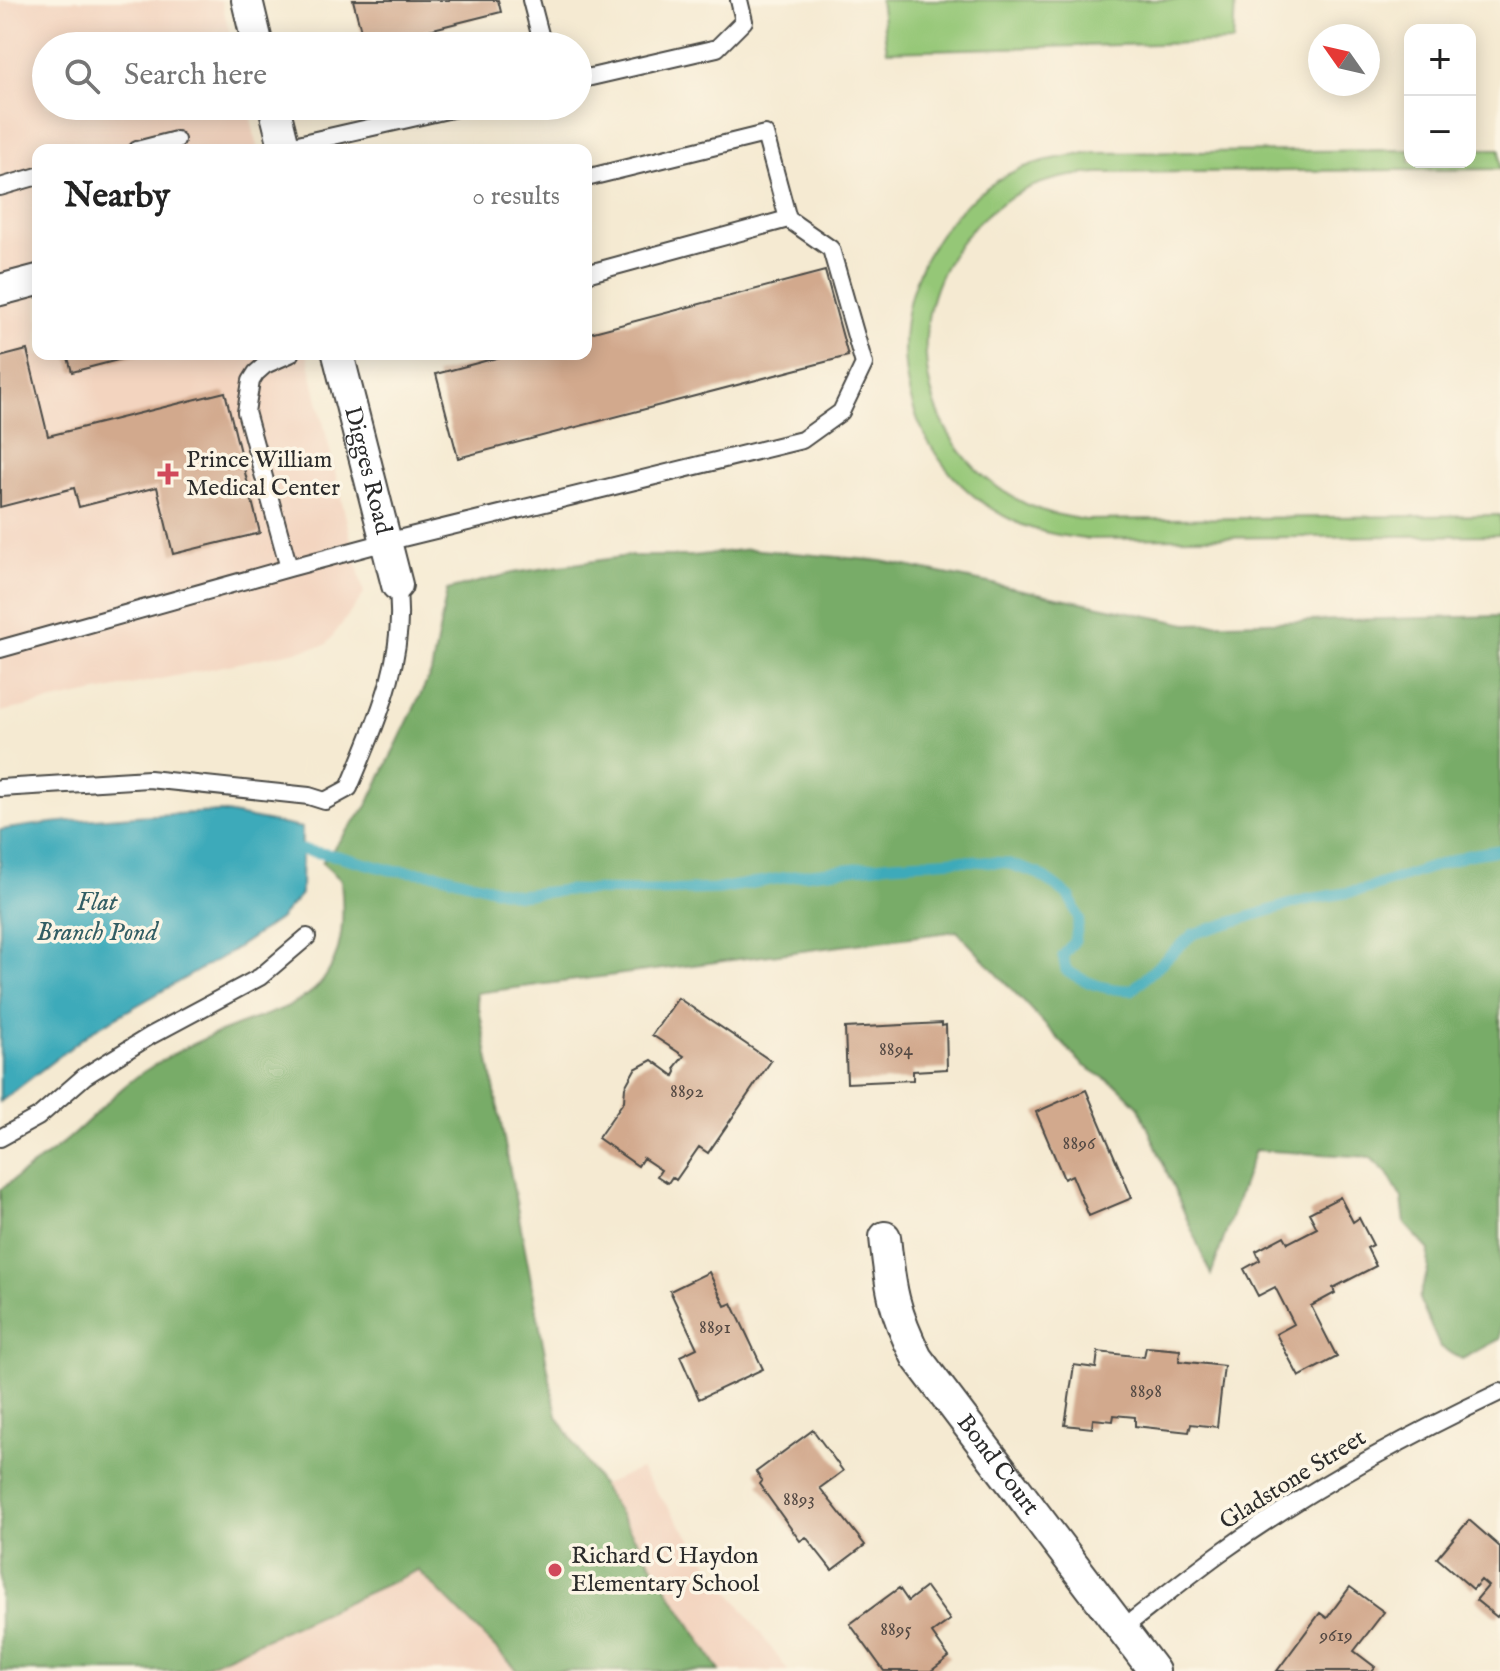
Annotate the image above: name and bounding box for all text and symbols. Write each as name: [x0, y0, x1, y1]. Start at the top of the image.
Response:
north arrow: [1308, 24, 1380, 96]
map controls: [1404, 24, 1476, 168]
button: +: [1404, 24, 1476, 96]
search box: [32, 32, 592, 120]
icon: search: [60, 54, 104, 98]
text: Search here: [124, 57, 267, 95]
button: −: [1404, 96, 1476, 168]
text: Nearby: [64, 175, 170, 218]
text: 0 results: [472, 180, 560, 213]
street label: Digges Road: [337, 403, 399, 538]
place label: Prince William Medical Center: [186, 445, 340, 504]
marker: Prince William Medical Center: [157, 463, 179, 485]
water label: Flat Branch Pond: [36, 886, 159, 949]
house number: 8894: [879, 1037, 913, 1062]
house number: 8892: [670, 1079, 704, 1104]
house number: 8896: [1063, 1131, 1096, 1156]
house number: 8891: [699, 1315, 731, 1340]
house number: 8898: [1130, 1379, 1162, 1404]
street label: Bond Court: [950, 1408, 1046, 1522]
street label: Gladstone Street: [1214, 1423, 1372, 1537]
house number: 8893: [783, 1487, 815, 1512]
place label: Richard C Haydon Elementary School: [571, 1541, 760, 1600]
marker: Richard C Haydon Elementary School: [546, 1561, 564, 1579]
house number: 8895: [880, 1617, 912, 1642]
house number: 9619: [1318, 1623, 1353, 1648]

